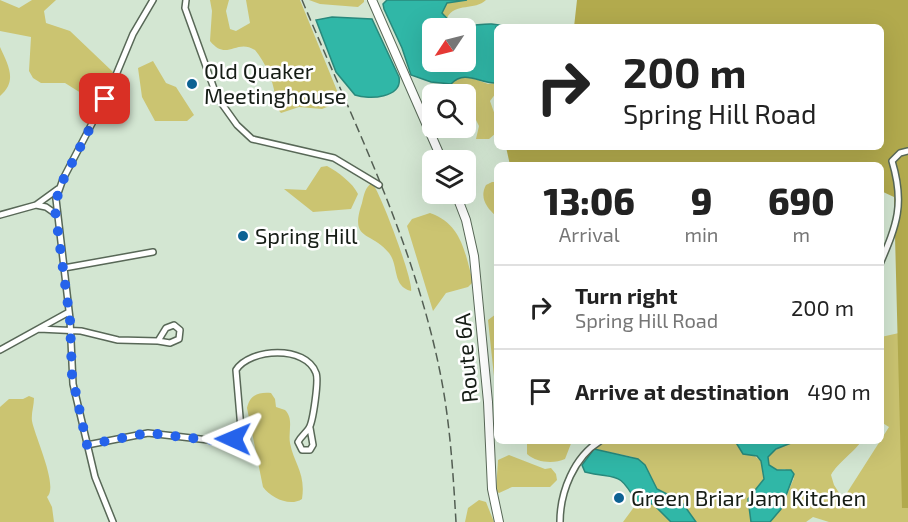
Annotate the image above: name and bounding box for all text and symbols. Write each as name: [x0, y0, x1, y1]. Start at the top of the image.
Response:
north arrow: [422, 18, 476, 72]
map controls: [422, 18, 476, 204]
text: 200 m: [623, 46, 746, 96]
icon: right: [524, 48, 602, 126]
place label: Old Quaker Meetinghouse: [204, 57, 347, 108]
pin: [79, 73, 130, 124]
marker: Old Quaker Meetinghouse: [185, 77, 199, 91]
icon: arrive: [88, 82, 121, 115]
button: search: [422, 84, 476, 138]
text: Spring Hill Road: [623, 97, 816, 129]
button: layers: [422, 150, 476, 204]
text: 13:06: [544, 179, 635, 222]
text: 9: [691, 179, 712, 222]
text: 690: [768, 179, 834, 222]
place label: Spring Hill: [255, 222, 358, 248]
text: Arrival: [559, 222, 620, 246]
text: min: [684, 222, 718, 246]
text: m: [792, 222, 810, 246]
marker: Spring Hill: [236, 229, 250, 243]
text: Turn right: [575, 282, 677, 308]
icon: right: [524, 291, 557, 324]
text: 200 m: [791, 294, 854, 320]
text: Spring Hill Road: [575, 308, 718, 332]
street label: Route 6A: [448, 312, 482, 404]
icon: arrive: [524, 375, 557, 408]
text: Arrive at destination: [575, 378, 789, 404]
text: 490 m: [807, 378, 871, 404]
position arrow: [201, 407, 265, 471]
place label: Green Briar Jam Kitchen: [631, 484, 866, 510]
marker: Green Briar Jam Kitchen: [612, 491, 626, 505]

